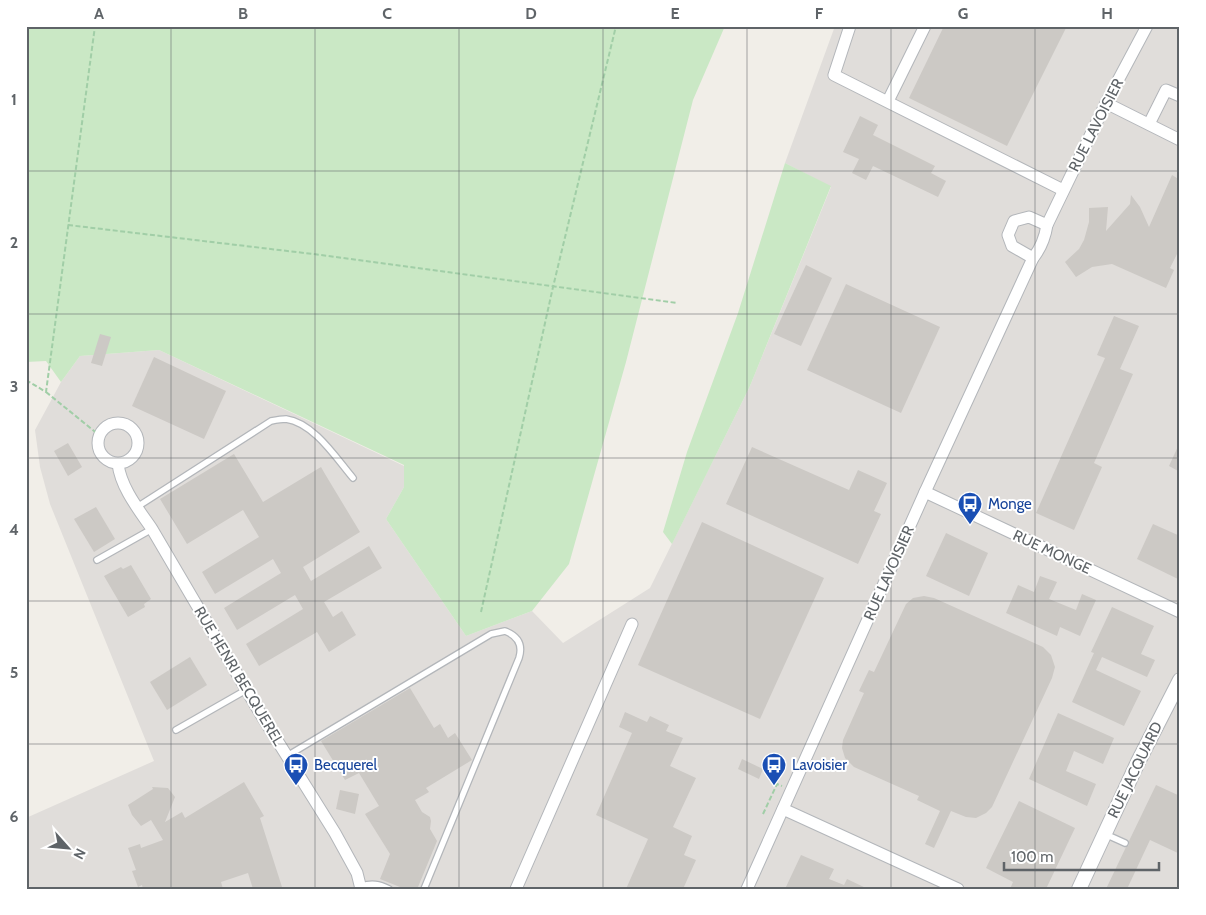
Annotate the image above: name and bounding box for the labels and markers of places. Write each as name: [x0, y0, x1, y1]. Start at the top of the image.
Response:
bus stop icon: Monge: [957, 491, 983, 525]
place label: Monge: [988, 495, 1032, 513]
bus stop icon: Becquerel: [283, 752, 309, 786]
bus stop icon: Lavoisier: [761, 752, 787, 786]
place label: Becquerel: [314, 756, 377, 774]
place label: Lavoisier: [792, 756, 847, 774]

